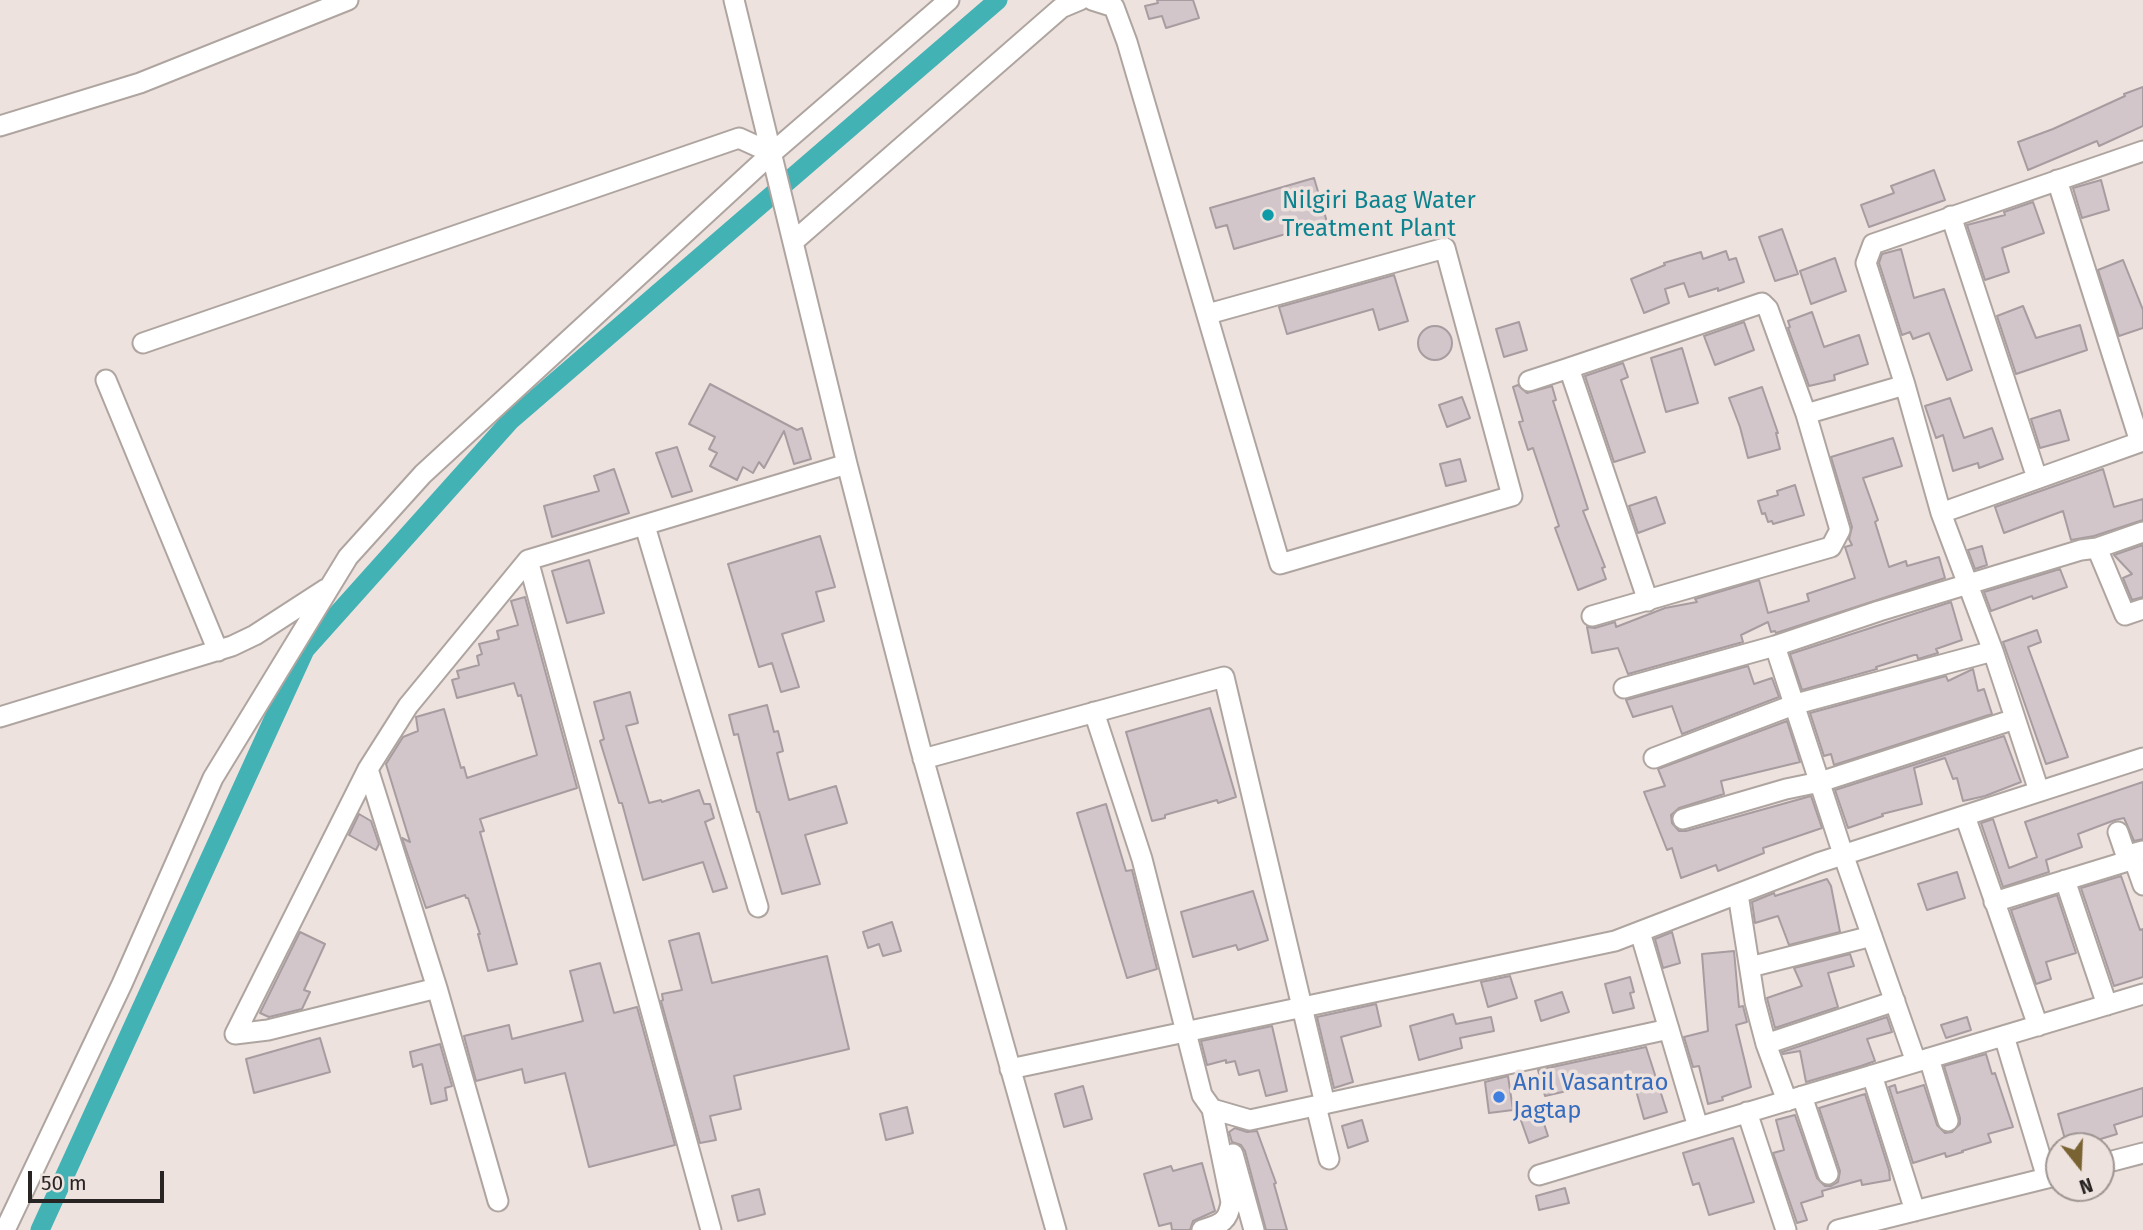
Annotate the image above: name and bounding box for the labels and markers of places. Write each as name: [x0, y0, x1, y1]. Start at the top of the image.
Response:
place label: Nilgiri Baag Water Treatment Plant: [1282, 187, 1476, 243]
marker: Nilgiri Baag Water Treatment Plant: [1260, 207, 1276, 223]
place label: Anil Vasantrao Jagtap: [1513, 1069, 1668, 1125]
marker: Anil Vasantrao Jagtap: [1491, 1089, 1507, 1105]

